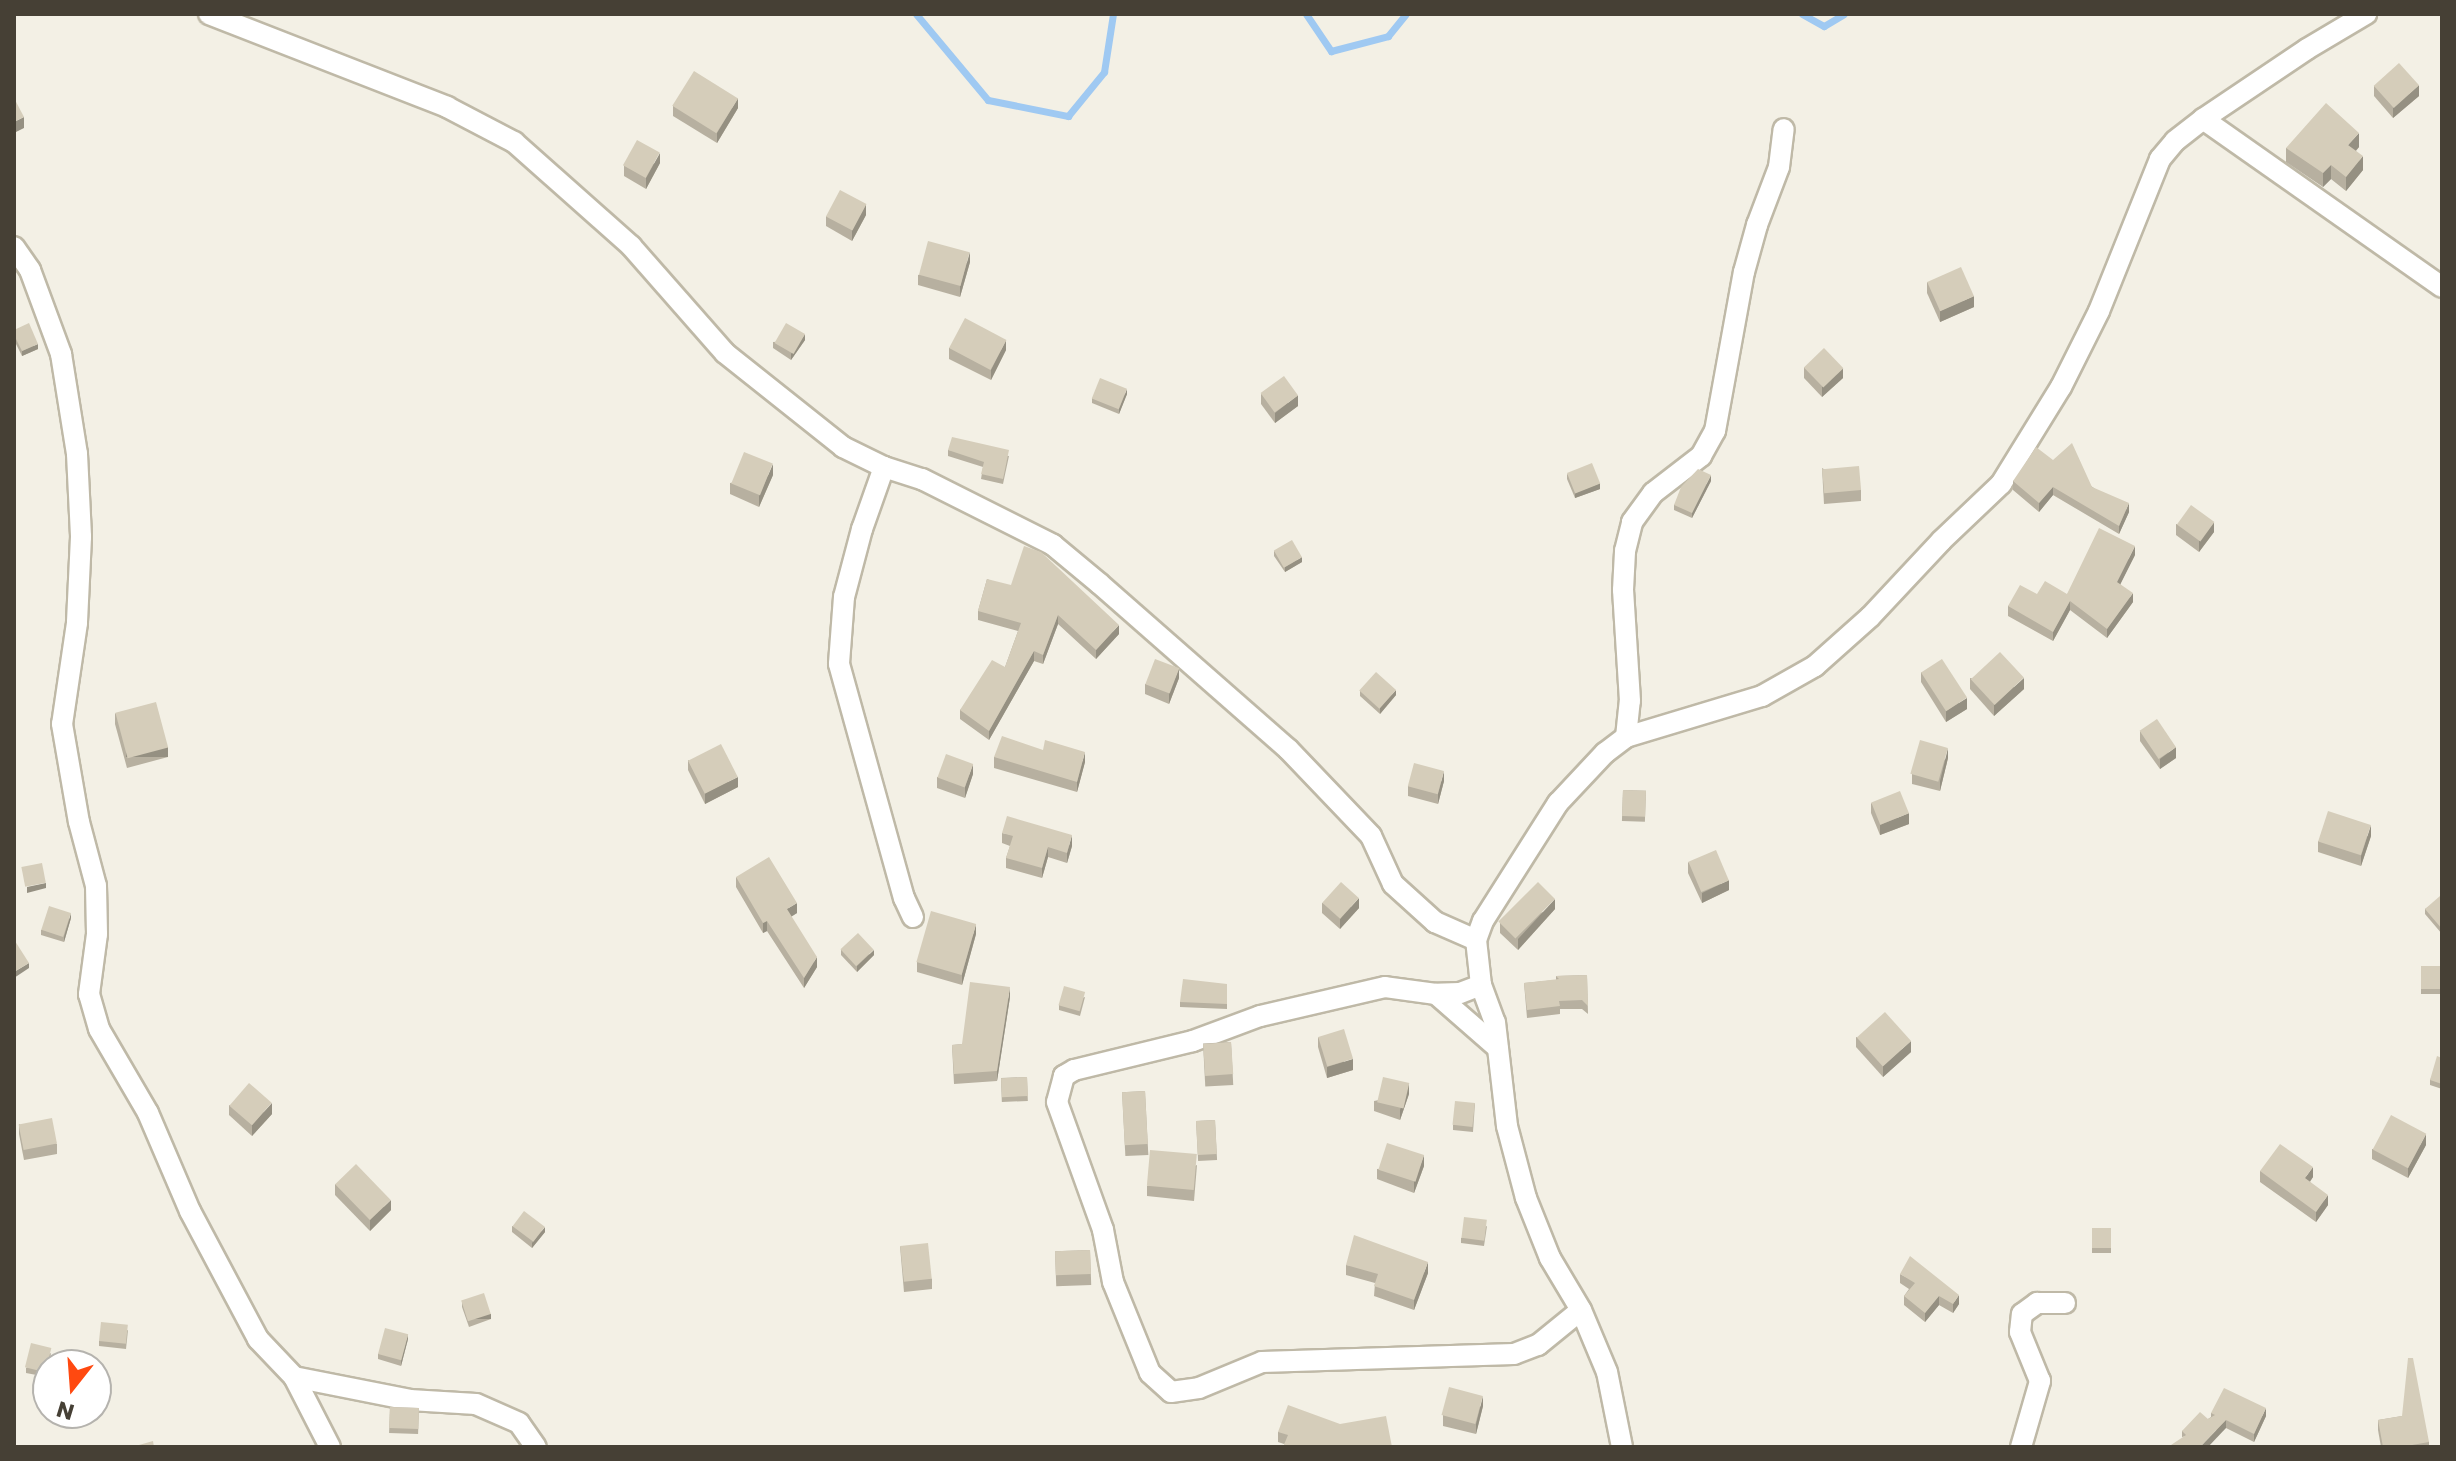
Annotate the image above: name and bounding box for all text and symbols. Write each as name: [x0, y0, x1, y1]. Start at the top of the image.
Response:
north arrow: [32, 1349, 112, 1429]
text: N: [53, 1393, 78, 1428]

